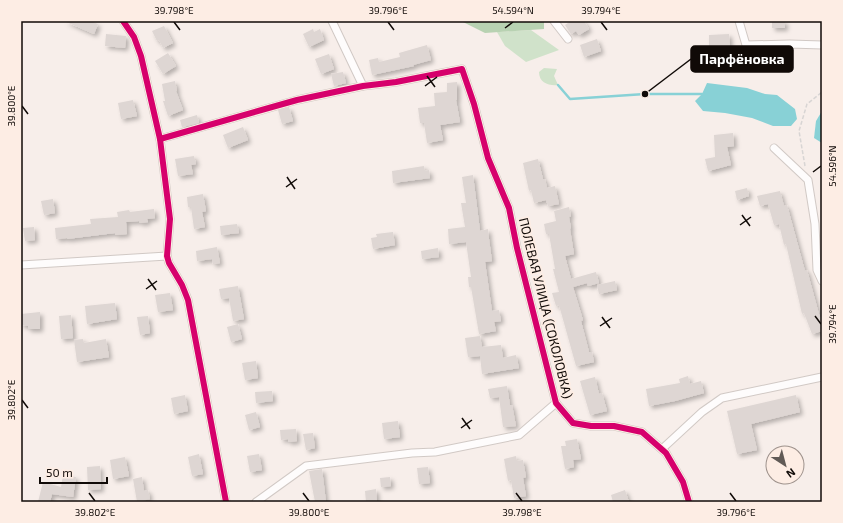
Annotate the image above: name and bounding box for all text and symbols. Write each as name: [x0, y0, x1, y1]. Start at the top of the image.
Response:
text: 39.798°E: [154, 4, 194, 16]
text: 39.796°E: [369, 4, 408, 16]
text: 54.594°N: [492, 4, 534, 16]
text: 39.794°E: [581, 4, 621, 16]
callout: Парфёновка: [691, 46, 793, 72]
text: Парфёновка: [699, 50, 785, 67]
text: 39.800°E: [5, 85, 17, 126]
text: 54.596°N: [826, 145, 838, 187]
street label: ПОЛЕВАЯ УЛИЦА (СОКОЛОВКА): [516, 216, 576, 400]
text: 39.794°E: [826, 304, 838, 344]
text: 39.802°E: [5, 379, 17, 420]
north arrow: [765, 445, 805, 485]
scale bar: [40, 459, 107, 485]
text: 50 m: [46, 465, 73, 479]
text: N: [784, 466, 798, 481]
text: 39.802°E: [75, 506, 116, 518]
text: 39.800°E: [289, 506, 330, 518]
text: 39.798°E: [502, 506, 542, 518]
text: 39.796°E: [717, 506, 756, 518]

